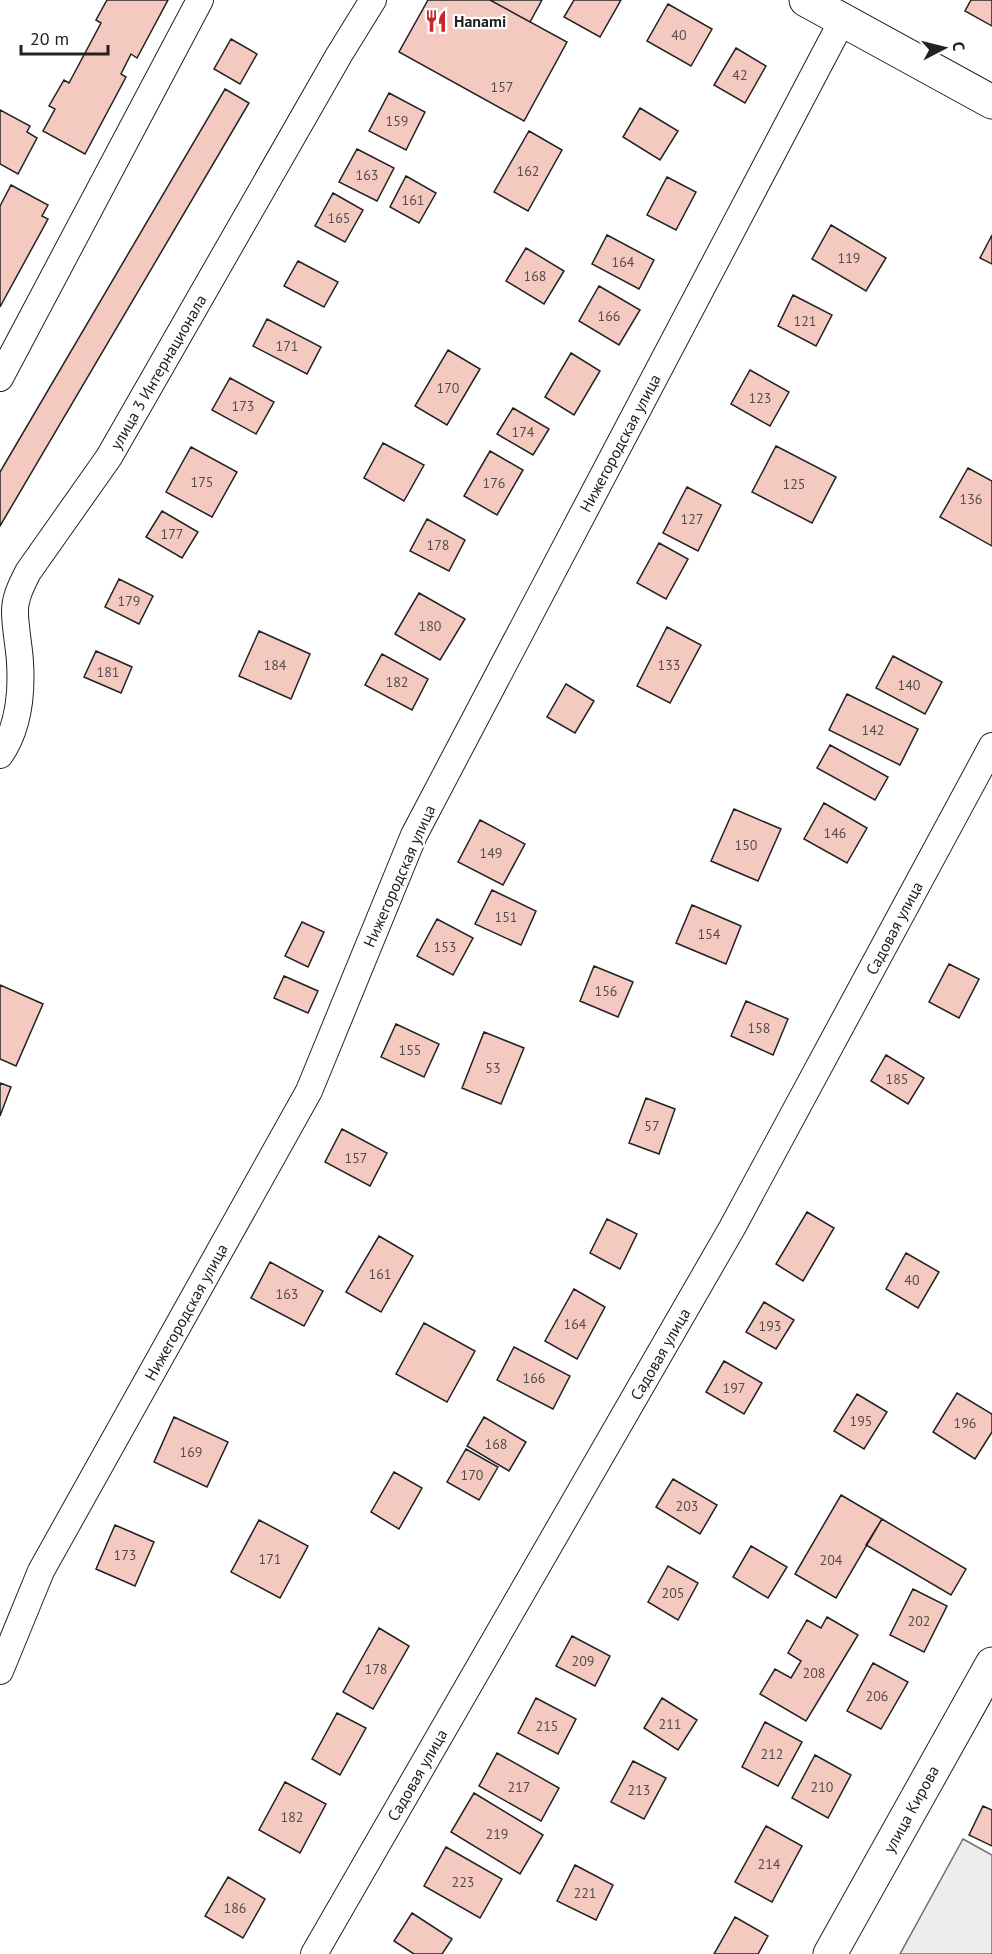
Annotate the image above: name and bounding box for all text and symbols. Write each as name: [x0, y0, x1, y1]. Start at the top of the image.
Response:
restaurant icon: Hanami: [423, 8, 449, 34]
place label: Hanami: [454, 11, 506, 31]
scale bar: [21, 18, 108, 56]
north arrow: [914, 18, 974, 78]
house number: 40: [671, 26, 687, 44]
text: 20 m: [30, 27, 69, 50]
text: С: [948, 41, 969, 52]
house number: 42: [732, 66, 748, 84]
house number: 157: [491, 78, 513, 96]
house number: 159: [386, 112, 408, 130]
house number: 162: [517, 162, 539, 180]
house number: 163: [356, 166, 378, 184]
house number: 161: [402, 191, 424, 209]
house number: 165: [328, 209, 350, 227]
house number: 119: [838, 249, 860, 267]
house number: 164: [612, 253, 635, 271]
house number: 168: [524, 267, 546, 285]
street label: улица 3 Интернационала: [105, 291, 211, 453]
house number: 166: [598, 307, 620, 325]
house number: 121: [794, 312, 816, 330]
house number: 171: [276, 337, 298, 355]
street label: Нижегородская улица: [575, 371, 665, 515]
house number: 170: [437, 379, 460, 397]
house number: 123: [749, 389, 771, 407]
house number: 173: [232, 397, 254, 415]
house number: 174: [512, 423, 535, 441]
house number: 175: [191, 473, 213, 491]
house number: 176: [483, 474, 505, 492]
house number: 125: [783, 475, 805, 493]
house number: 136: [960, 490, 982, 508]
house number: 127: [681, 510, 703, 528]
house number: 177: [161, 525, 183, 543]
house number: 178: [427, 536, 449, 554]
house number: 179: [118, 592, 140, 610]
house number: 180: [419, 617, 442, 635]
house number: 184: [264, 656, 287, 674]
house number: 133: [658, 656, 680, 674]
house number: 181: [97, 663, 119, 681]
house number: 182: [386, 673, 408, 691]
house number: 140: [898, 676, 921, 694]
house number: 142: [862, 721, 884, 739]
street label: Нижегородская улица: [359, 802, 439, 950]
house number: 146: [824, 824, 846, 842]
house number: 150: [735, 836, 758, 854]
house number: 149: [480, 844, 502, 862]
street label: Садовая улица: [861, 878, 927, 978]
house number: 151: [495, 908, 517, 926]
house number: 154: [698, 925, 721, 943]
house number: 153: [434, 938, 456, 956]
house number: 156: [595, 982, 617, 1000]
house number: 158: [748, 1019, 770, 1037]
house number: 155: [399, 1041, 421, 1059]
house number: 53: [485, 1059, 501, 1077]
house number: 185: [886, 1070, 908, 1088]
house number: 57: [644, 1117, 660, 1135]
house number: 157: [345, 1149, 367, 1167]
street label: Нижегородская улица: [140, 1240, 232, 1384]
house number: 161: [369, 1265, 391, 1283]
house number: 40: [904, 1271, 920, 1289]
house number: 163: [276, 1285, 298, 1303]
street label: Садовая улица: [626, 1304, 694, 1404]
house number: 164: [564, 1315, 587, 1333]
house number: 193: [759, 1317, 781, 1335]
house number: 166: [523, 1369, 545, 1387]
house number: 197: [723, 1379, 745, 1397]
house number: 195: [850, 1412, 872, 1430]
house number: 196: [954, 1414, 976, 1432]
house number: 168: [485, 1435, 507, 1453]
house number: 169: [180, 1443, 202, 1461]
house number: 170: [461, 1466, 484, 1484]
house number: 203: [676, 1497, 698, 1515]
house number: 173: [114, 1546, 136, 1564]
house number: 171: [259, 1550, 281, 1568]
house number: 204: [820, 1551, 843, 1569]
house number: 205: [662, 1584, 684, 1602]
house number: 202: [908, 1612, 930, 1630]
house number: 209: [572, 1652, 594, 1670]
house number: 178: [365, 1660, 387, 1678]
house number: 208: [803, 1664, 825, 1682]
house number: 206: [866, 1687, 888, 1705]
house number: 211: [659, 1715, 681, 1733]
house number: 215: [536, 1717, 558, 1735]
street label: Садовая улица: [383, 1725, 451, 1825]
house number: 212: [761, 1745, 783, 1763]
street label: улица Кирова: [879, 1762, 943, 1856]
house number: 217: [508, 1778, 530, 1796]
house number: 210: [811, 1778, 834, 1796]
house number: 213: [628, 1781, 650, 1799]
house number: 182: [281, 1808, 303, 1826]
house number: 219: [486, 1825, 508, 1843]
house number: 214: [758, 1855, 781, 1873]
house number: 223: [452, 1873, 474, 1891]
house number: 221: [574, 1884, 596, 1902]
house number: 186: [224, 1899, 246, 1917]

